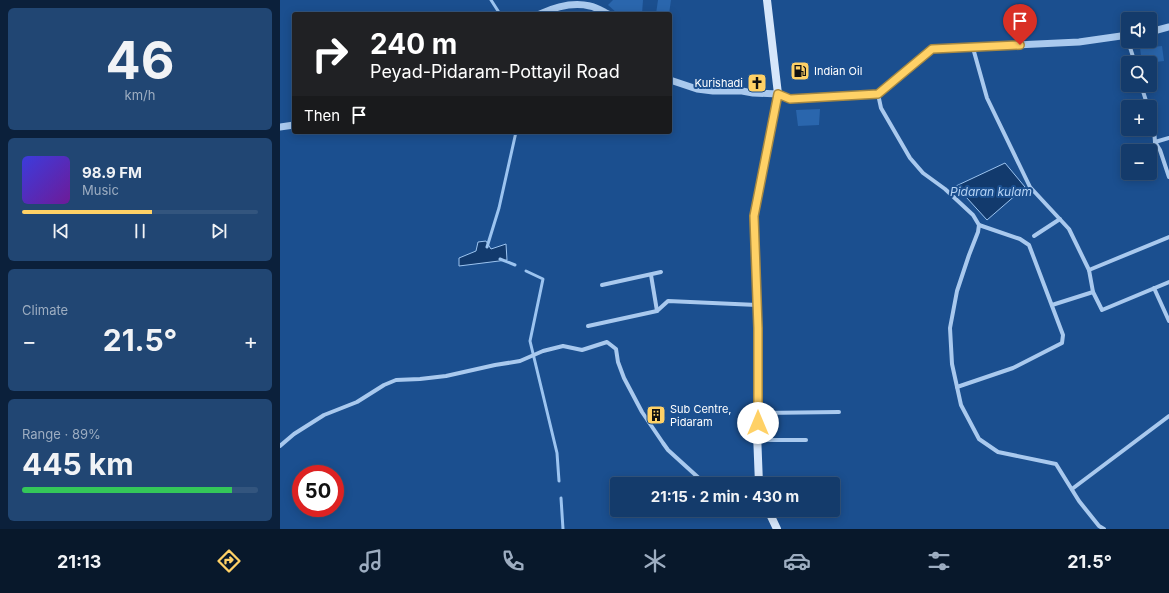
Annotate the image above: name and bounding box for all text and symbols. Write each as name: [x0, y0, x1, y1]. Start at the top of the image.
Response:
pin: [1003, 4, 1037, 45]
icon: arrive: [1009, 10, 1031, 32]
map controls: [1121, 12, 1157, 180]
button: sound: [1121, 12, 1157, 48]
text: 240 m: [370, 27, 457, 61]
icon: right: [304, 28, 356, 80]
text: 46: [106, 29, 174, 92]
button: search: [1121, 56, 1157, 92]
fuel station icon: Indian Oil: [789, 60, 811, 82]
text: Peyad-Pidaram-Pottayil Road: [370, 61, 620, 82]
place label: Indian Oil: [814, 64, 862, 78]
church icon: Kurishadi: [746, 72, 768, 94]
place label: Kurishadi: [695, 76, 743, 90]
text: km/h: [125, 87, 155, 103]
button: +: [1121, 100, 1157, 136]
icon: arrive: [348, 104, 370, 126]
text: Then: [304, 106, 340, 125]
button: −: [1121, 144, 1157, 180]
text: 98.9 FM: [82, 163, 142, 182]
text: Music: [82, 182, 119, 198]
water label: Pidaran kulam: [950, 184, 1032, 199]
icon: previous: [50, 220, 72, 242]
icon: pause: [129, 220, 151, 242]
icon: next: [208, 220, 230, 242]
text: Climate: [22, 302, 68, 318]
text: 21.5°: [103, 322, 177, 358]
text: −: [22, 328, 37, 354]
text: +: [243, 328, 258, 354]
place label: Sub Centre, Pidaram: [670, 402, 731, 429]
position arrow: [737, 402, 779, 444]
building icon: Sub Centre, Pidaram: [645, 404, 667, 426]
text: Range · 89%: [22, 426, 101, 442]
text: 445 km: [22, 446, 134, 482]
speed limit sign: 50: [292, 465, 344, 517]
text: 21:15 · 2 min · 430 m: [651, 487, 799, 506]
icon: directions: [215, 547, 243, 575]
icon: music: [357, 547, 385, 575]
icon: phone: [499, 547, 527, 575]
icon: climate: [641, 547, 669, 575]
icon: car: [783, 547, 811, 575]
icon: filters: [925, 547, 953, 575]
text: 21:13: [57, 551, 101, 572]
text: 21.5°: [1067, 551, 1112, 572]

